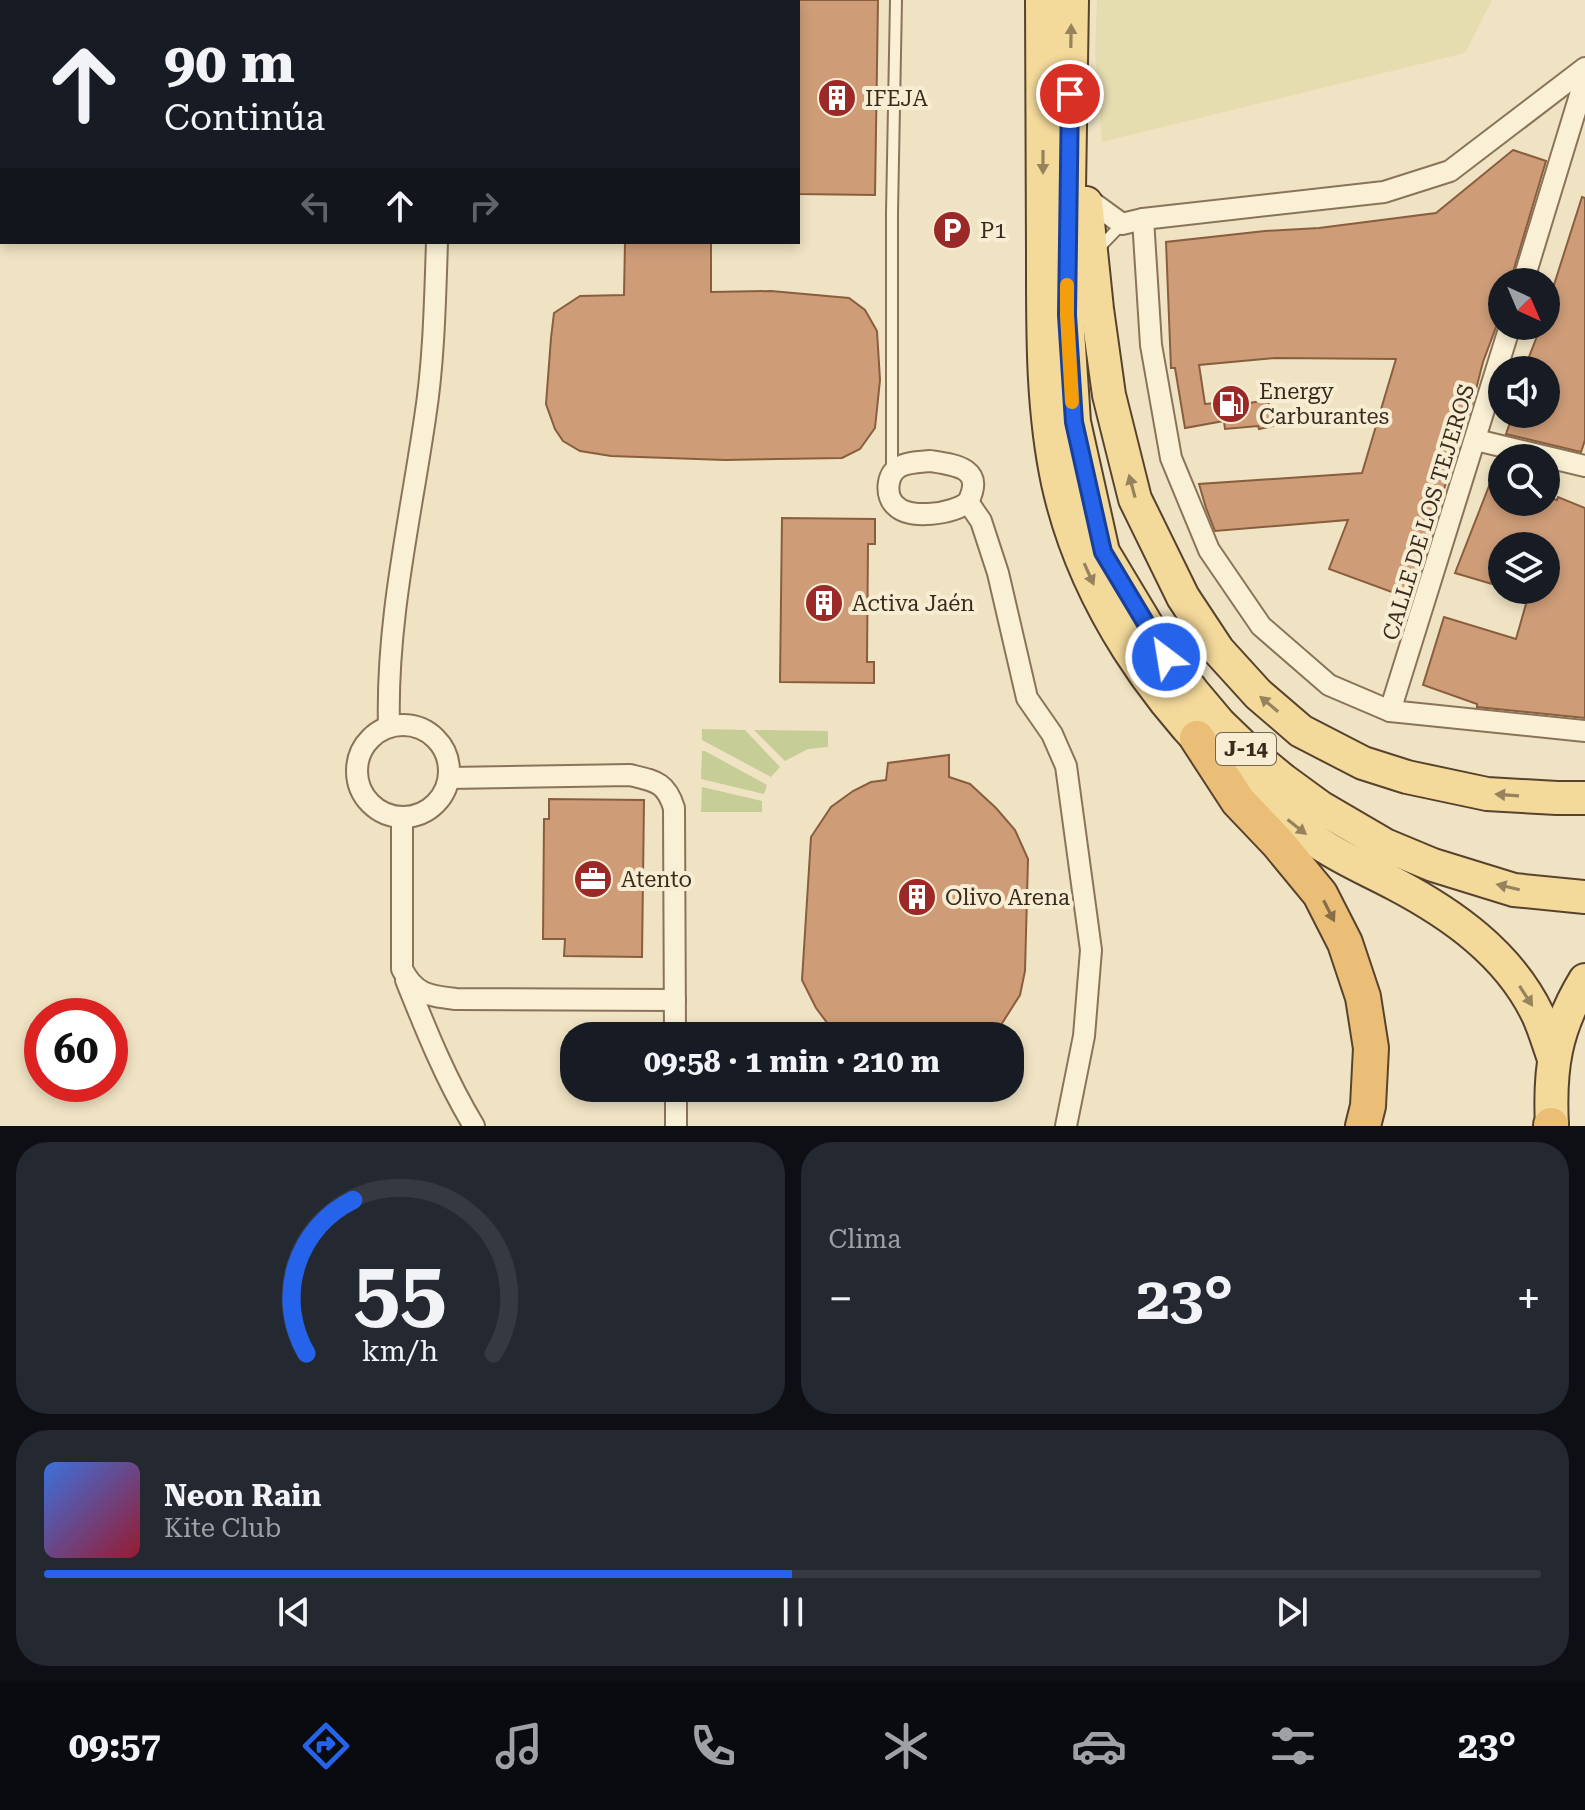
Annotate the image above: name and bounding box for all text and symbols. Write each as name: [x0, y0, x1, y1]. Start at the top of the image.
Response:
one-way arrow: [1065, 23, 1077, 48]
text: 90 m: [164, 30, 295, 96]
icon: ahead: [32, 32, 136, 136]
pin: [1036, 60, 1104, 128]
icon: arrive: [1048, 72, 1092, 116]
building icon: IFEJA: [816, 77, 858, 119]
place label: IFEJA: [865, 86, 928, 111]
text: Continúa: [164, 97, 325, 139]
one-way arrow: [1036, 150, 1049, 175]
icon: left: [294, 184, 338, 228]
icon: ahead: [378, 184, 422, 228]
icon: right: [462, 184, 506, 228]
parking icon: P1: [931, 209, 973, 251]
place label: P1: [980, 218, 1007, 243]
north arrow: [1488, 268, 1560, 340]
map controls: [1488, 268, 1560, 604]
button: sound: [1488, 356, 1560, 428]
place label: Energy Carburantes: [1259, 379, 1389, 429]
street label: CALLE DE LOS TEJEROS: [1378, 381, 1479, 643]
fuel station icon: Energy Carburantes: [1210, 383, 1252, 425]
button: search: [1488, 444, 1560, 516]
one-way arrow: [1126, 473, 1138, 498]
button: layers: [1488, 532, 1560, 604]
one-way arrow: [1082, 562, 1096, 586]
building icon: Activa Jaén: [803, 582, 845, 624]
place label: Activa Jaén: [852, 591, 975, 616]
position arrow: [1124, 615, 1208, 699]
one-way arrow: [1259, 696, 1279, 713]
road number: J-14: [1216, 733, 1276, 765]
one-way arrow: [1494, 788, 1519, 801]
one-way arrow: [1287, 818, 1308, 834]
office icon: Atento: [572, 858, 614, 900]
place label: Atento: [621, 867, 692, 892]
building icon: Olivo Arena: [896, 876, 938, 918]
one-way arrow: [1495, 880, 1520, 893]
place label: Olivo Arena: [945, 885, 1070, 910]
one-way arrow: [1322, 900, 1335, 923]
one-way arrow: [1518, 985, 1533, 1007]
speed limit sign: 60: [24, 998, 128, 1102]
text: 09:58 · 1 min · 210 m: [644, 1044, 940, 1079]
text: Clima: [829, 1224, 901, 1254]
text: 55: [354, 1243, 447, 1340]
text: 23°: [1136, 1263, 1233, 1334]
text: −: [829, 1273, 853, 1325]
text: +: [1516, 1273, 1541, 1325]
text: km/h: [362, 1334, 439, 1368]
text: Neon Rain: [164, 1478, 321, 1513]
text: Kite Club: [164, 1513, 281, 1543]
icon: previous: [272, 1590, 316, 1634]
icon: pause: [771, 1590, 815, 1634]
icon: next: [1270, 1590, 1314, 1634]
icon: directions: [298, 1718, 354, 1774]
icon: music: [491, 1718, 547, 1774]
icon: phone: [685, 1718, 741, 1774]
icon: climate: [878, 1718, 934, 1774]
icon: car: [1071, 1718, 1127, 1774]
icon: filters: [1265, 1718, 1321, 1774]
text: 09:57: [69, 1725, 161, 1767]
text: 23°: [1458, 1725, 1516, 1767]

